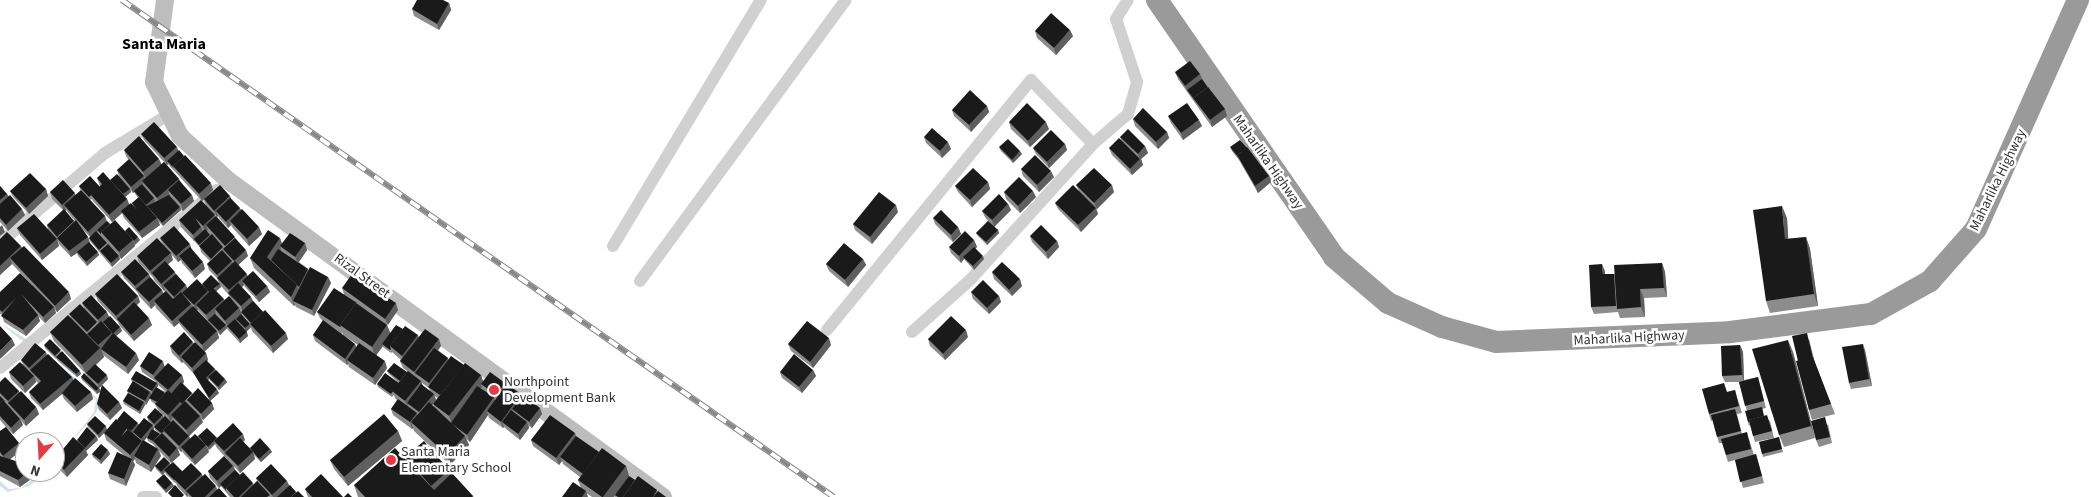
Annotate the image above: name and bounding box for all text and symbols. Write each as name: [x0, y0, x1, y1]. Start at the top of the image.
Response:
district label: Santa Maria: [122, 34, 206, 54]
street label: Maharlika Highway: [1229, 112, 1307, 212]
street label: Maharlika Highway: [1966, 126, 2030, 234]
street label: Rizal Street: [331, 250, 393, 302]
street label: Maharlika Highway: [1573, 327, 1685, 349]
place label: Northpoint Development Bank: [504, 374, 616, 407]
marker: Northpoint Development Bank: [488, 384, 500, 396]
north arrow: [15, 432, 65, 482]
place label: Santa Maria Elementary School: [401, 444, 511, 477]
marker: Santa Maria Elementary School: [385, 454, 397, 466]
text: N: [28, 459, 43, 481]

